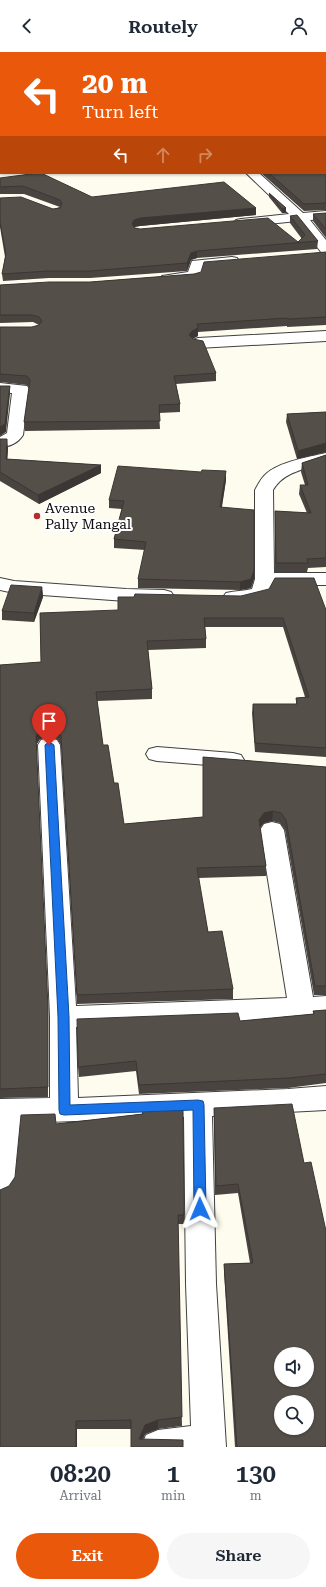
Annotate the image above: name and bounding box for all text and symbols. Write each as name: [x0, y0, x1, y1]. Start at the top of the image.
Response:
icon: back: [16, 15, 38, 37]
icon: person: [288, 15, 310, 37]
text: Routely: [128, 16, 198, 37]
text: 20 m: [82, 67, 147, 100]
icon: left: [16, 68, 68, 120]
text: Turn left: [82, 101, 158, 122]
icon: left: [110, 144, 132, 166]
icon: ahead: [152, 144, 174, 166]
icon: right: [194, 144, 216, 166]
place label: Avenue Pally Mangal: [45, 500, 132, 532]
marker: Avenue Pally Mangal: [32, 511, 42, 521]
pin: [32, 704, 66, 745]
icon: arrive: [38, 710, 60, 732]
position arrow: [179, 1188, 221, 1230]
map controls: [274, 1347, 314, 1435]
button: sound: [274, 1347, 314, 1387]
button: search: [274, 1395, 314, 1435]
text: 08:20: [50, 1460, 111, 1488]
text: 1: [167, 1460, 180, 1488]
text: 130: [236, 1460, 276, 1488]
text: Arrival: [59, 1488, 102, 1503]
text: min: [161, 1488, 185, 1503]
text: m: [250, 1488, 262, 1503]
button: Exit: [16, 1533, 159, 1579]
button: Share: [167, 1533, 310, 1579]

